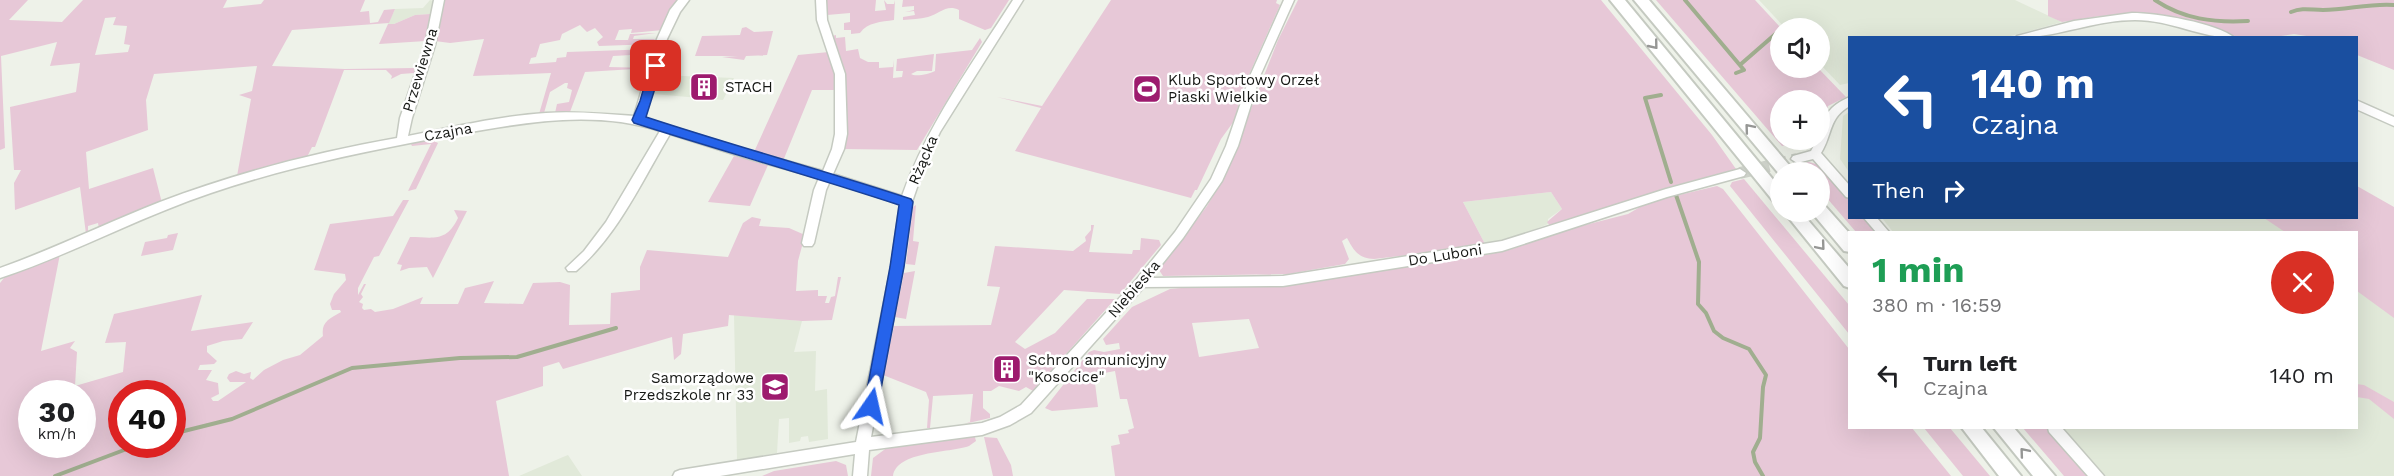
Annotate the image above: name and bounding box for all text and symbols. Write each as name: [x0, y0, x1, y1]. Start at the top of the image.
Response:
map controls: [1770, 18, 1830, 222]
button: sound: [1770, 18, 1830, 78]
street label: Przewiewna: [399, 25, 441, 114]
one-way arrow: [1647, 38, 1658, 49]
pin: [630, 40, 681, 91]
icon: arrive: [639, 49, 672, 82]
text: 140 m: [1971, 59, 2095, 108]
icon: left: [1872, 60, 1950, 138]
building icon: STACH: [688, 71, 720, 103]
place label: Klub Sportowy Orzeł Piaski Wielkie: [1168, 71, 1320, 106]
sports icon: Klub Sportowy Orzeł Piaski Wielkie: [1131, 73, 1163, 105]
place label: STACH: [725, 78, 773, 96]
button: +: [1770, 90, 1830, 150]
text: Czajna: [1971, 109, 2058, 141]
street label: Czajna: [423, 119, 474, 145]
one-way arrow: [1746, 124, 1757, 135]
street label: Rżącka: [905, 132, 942, 187]
button: −: [1770, 162, 1830, 222]
icon: right: [1937, 174, 1970, 207]
text: Then: [1872, 178, 1925, 203]
one-way arrow: [1813, 239, 1824, 250]
street label: Do Luboni: [1407, 240, 1483, 270]
text: 1 min: [1872, 249, 1964, 291]
button: close: [2271, 251, 2334, 314]
street label: Niebieska: [1104, 256, 1164, 321]
text: 380 m · 16:59: [1872, 293, 2002, 317]
place label: Schron amunicyjny "Kosocice": [1028, 351, 1167, 386]
text: Turn left: [1923, 351, 2017, 376]
building icon: Schron amunicyjny "Kosocice": [991, 353, 1023, 385]
icon: left: [1872, 359, 1905, 392]
text: 140 m: [2270, 363, 2334, 388]
place label: Samorządowe Przedszkole nr 33: [624, 369, 754, 404]
school or university icon: Samorządowe Przedszkole nr 33: [759, 371, 791, 403]
position arrow: [839, 374, 903, 438]
text: Czajna: [1923, 376, 1988, 400]
speed limit sign: 40: [108, 380, 186, 458]
text: 30: [38, 394, 76, 429]
text: km/h: [38, 425, 76, 443]
one-way arrow: [2020, 448, 2031, 459]

